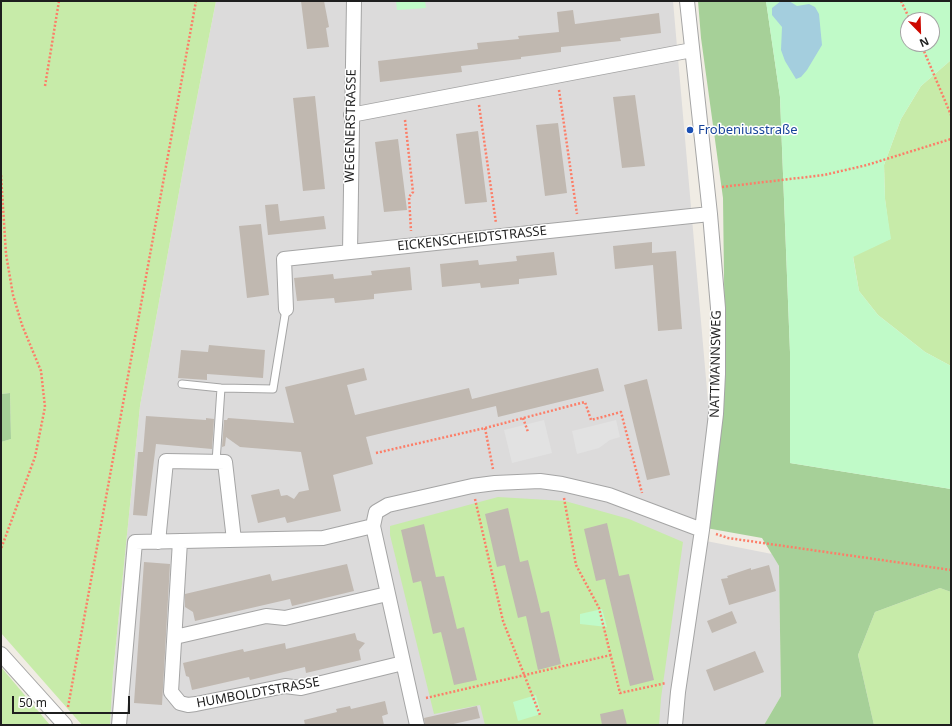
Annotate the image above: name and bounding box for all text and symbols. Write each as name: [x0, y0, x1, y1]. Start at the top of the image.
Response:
north arrow: [900, 12, 940, 52]
text: N: [917, 34, 932, 51]
street label: WEGENERSTRASSE: [342, 69, 360, 183]
place label: Frobeniusstraße: [698, 122, 798, 138]
marker: Frobeniusstraße: [685, 125, 695, 135]
street label: EICKENSCHEIDTSTRASSE: [396, 223, 548, 255]
street label: NATTMANNSWEG: [707, 310, 725, 418]
street label: HUMBOLDTSTRASSE: [195, 674, 321, 712]
scale bar: [14, 688, 132, 714]
text: 50 m: [19, 694, 47, 711]

